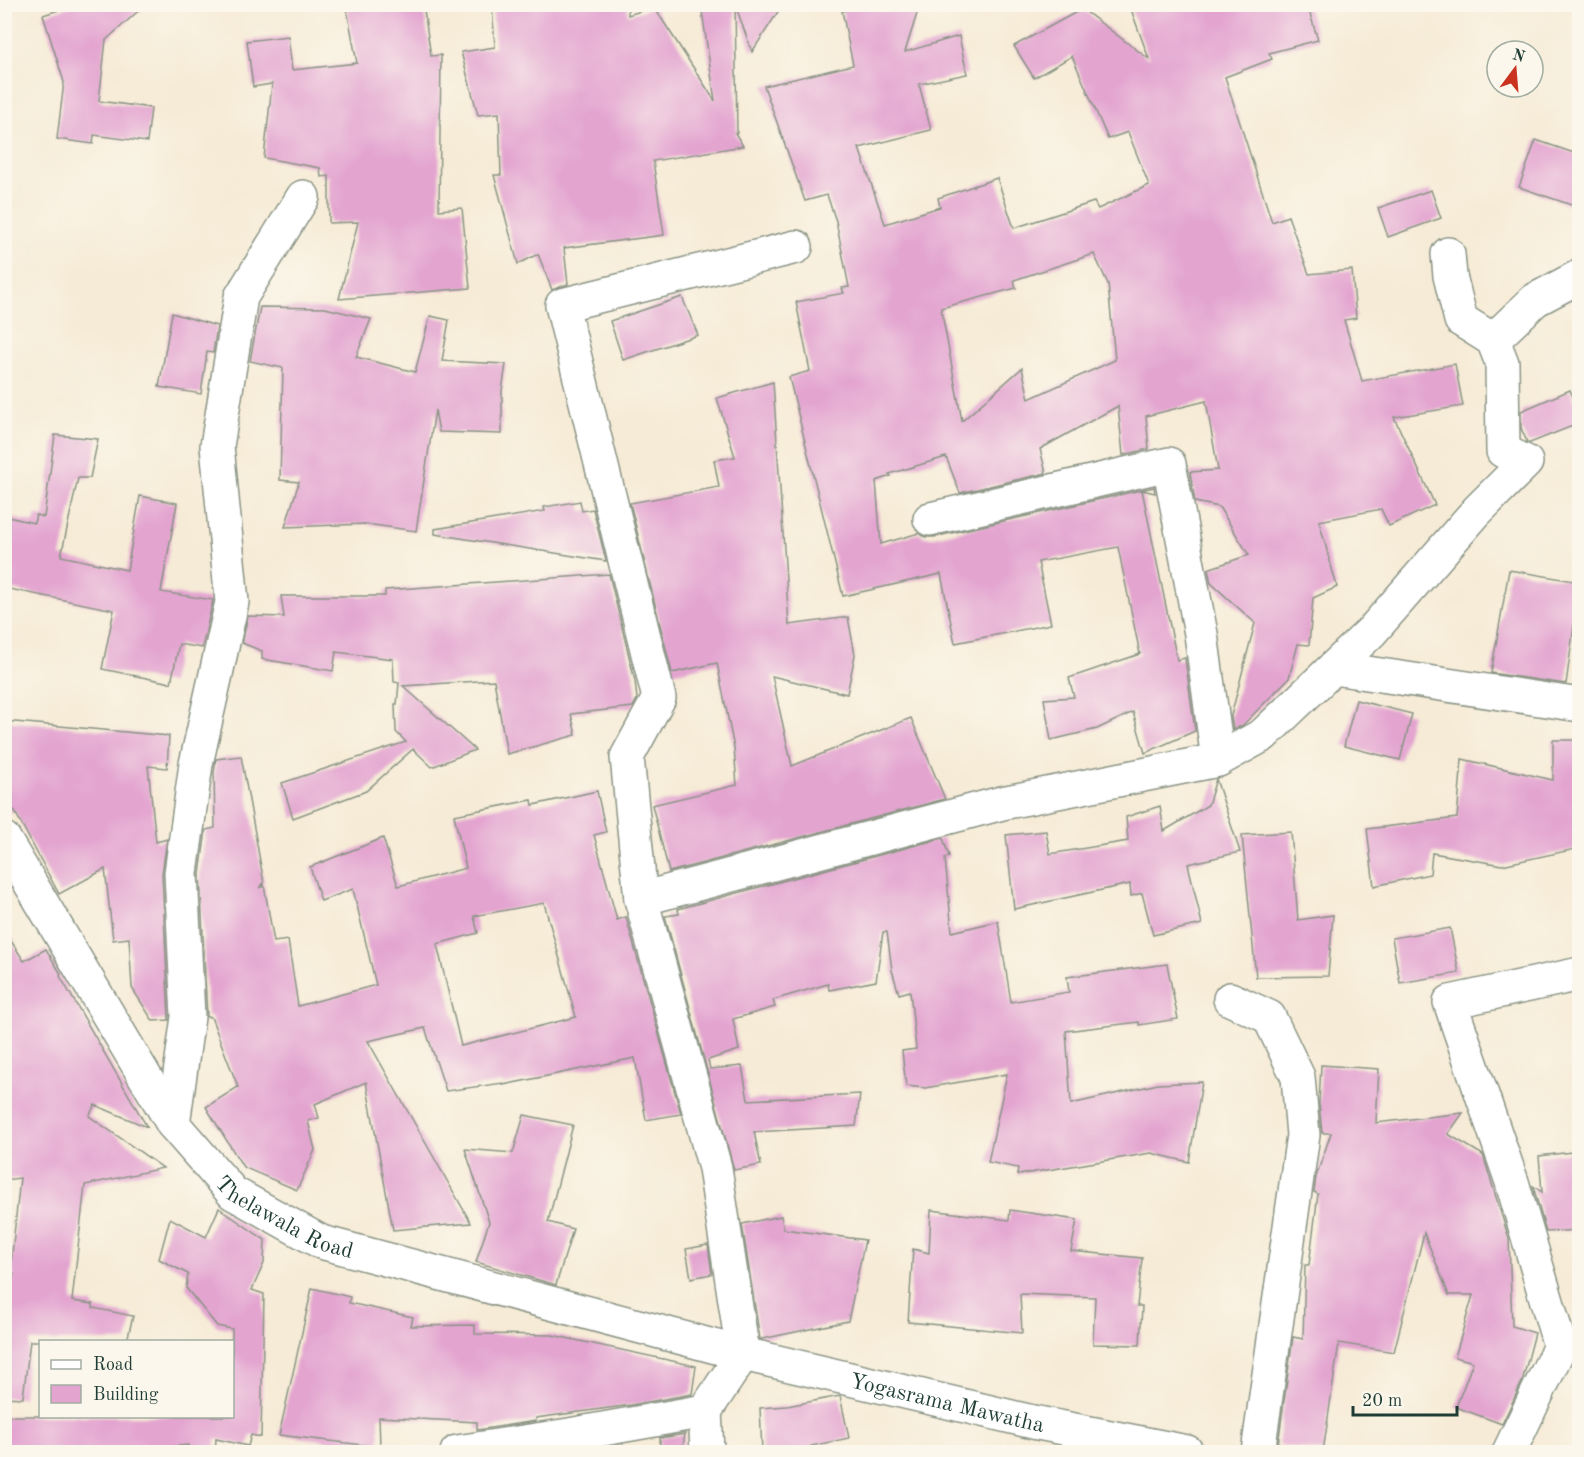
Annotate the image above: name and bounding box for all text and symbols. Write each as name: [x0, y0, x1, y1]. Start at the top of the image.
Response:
north arrow: [1485, 39, 1545, 99]
text: N: [1510, 47, 1527, 66]
street label: Thelawala Road: [210, 1172, 355, 1263]
legend: [39, 1340, 234, 1418]
text: Road: [93, 1356, 133, 1374]
street label: Yogasrama Mawatha: [848, 1370, 1046, 1437]
scale bar: [1353, 1379, 1456, 1417]
text: Building: [93, 1386, 159, 1404]
text: 20 m: [1362, 1392, 1402, 1410]

